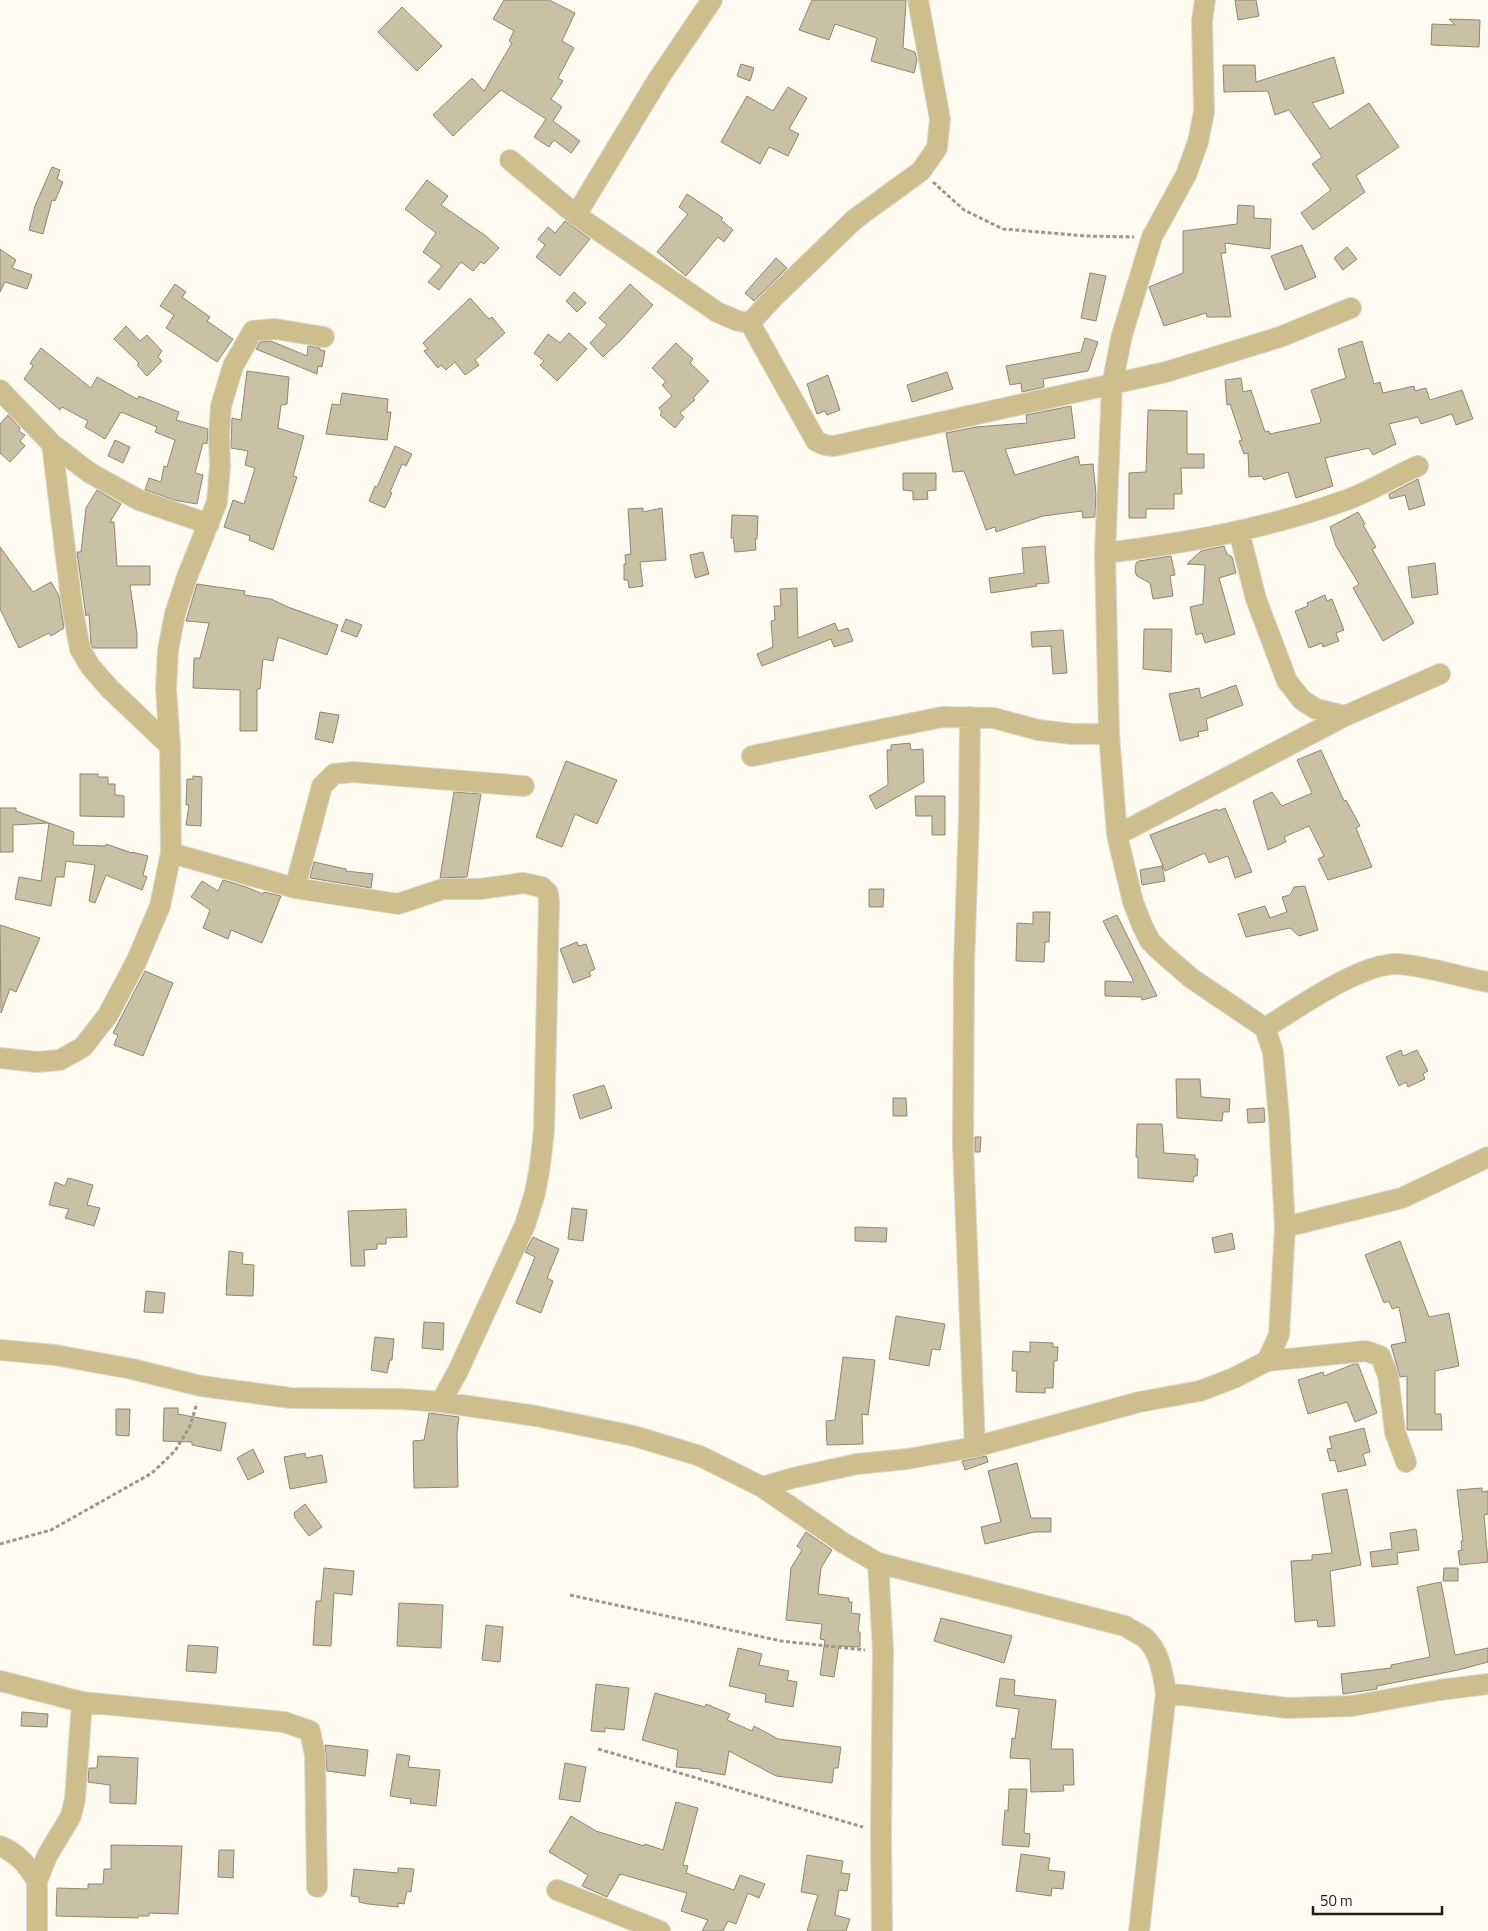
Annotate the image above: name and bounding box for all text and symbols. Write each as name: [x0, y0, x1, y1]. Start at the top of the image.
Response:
scale bar: [1313, 1884, 1442, 1916]
text: 50 m: [1320, 1889, 1353, 1912]

